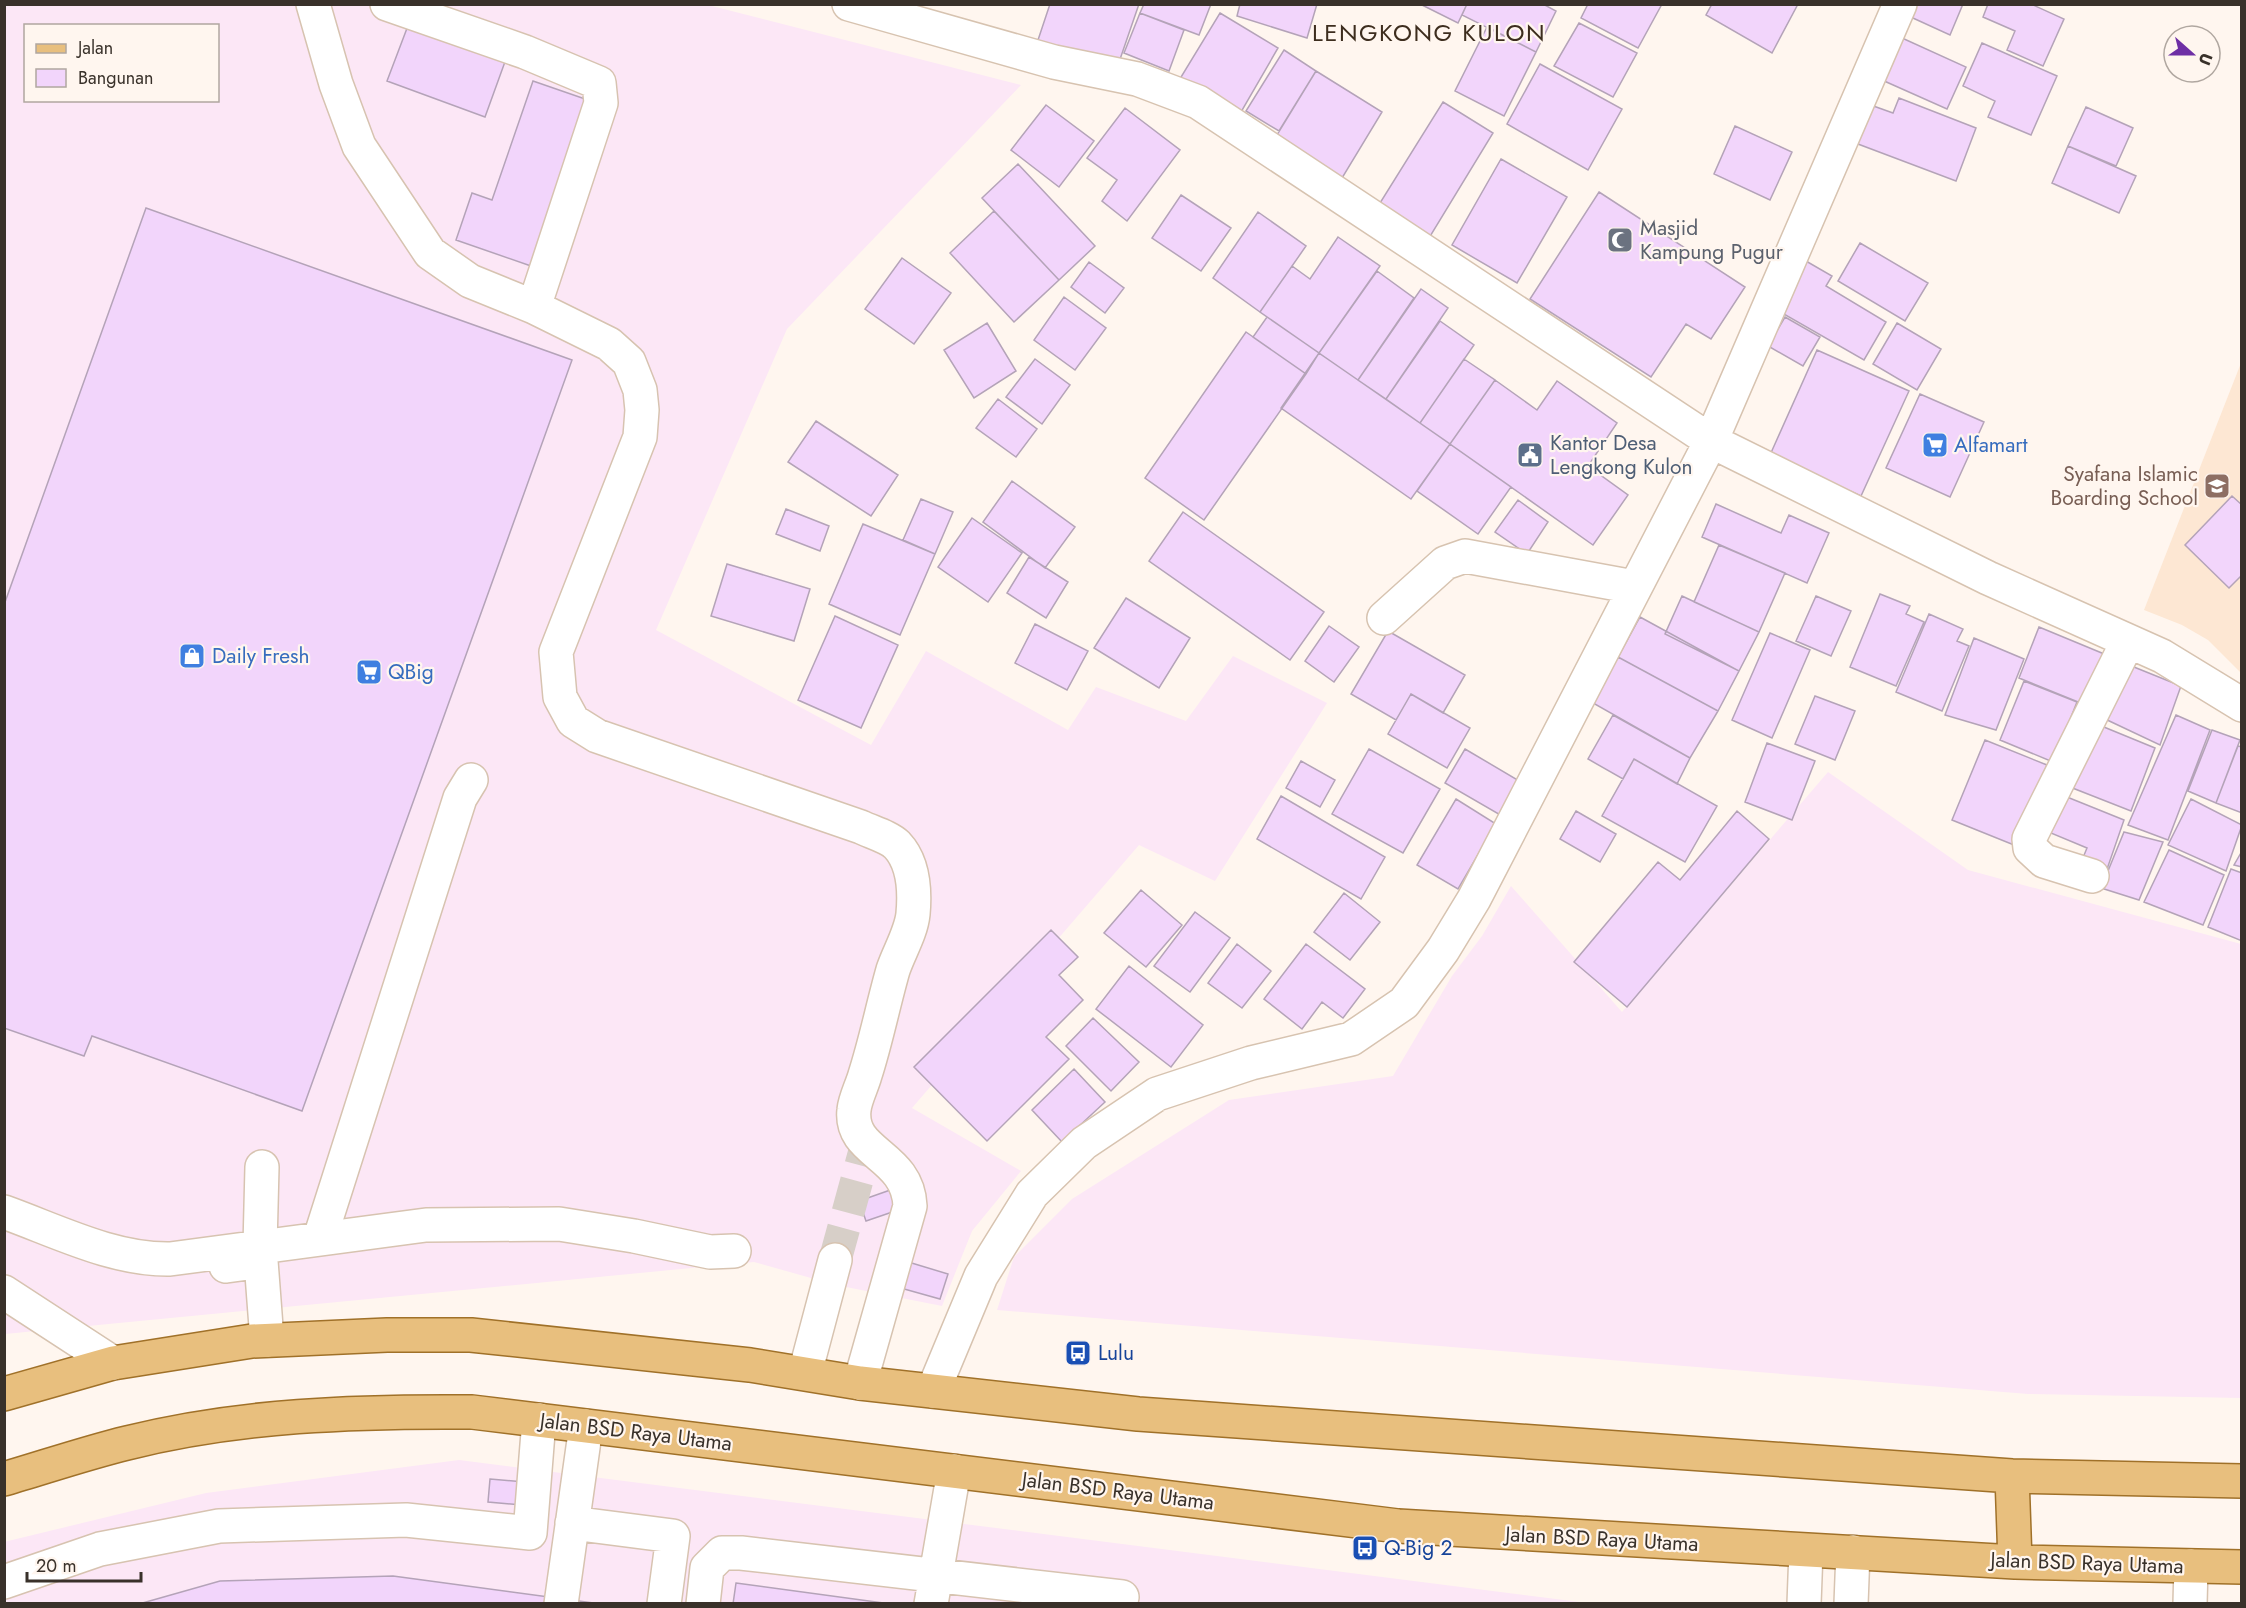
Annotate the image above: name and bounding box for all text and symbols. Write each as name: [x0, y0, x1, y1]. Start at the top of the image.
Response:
district label: LENGKONG KULON: [1312, 15, 1546, 50]
legend: [24, 24, 219, 102]
north arrow: [2162, 24, 2222, 84]
text: Jalan: [76, 35, 113, 61]
text: U: [2193, 50, 2218, 69]
text: Bangunan: [78, 65, 153, 91]
place label: Masjid Kampung Pugur: [1640, 213, 1784, 267]
mosque icon: Masjid Kampung Pugur: [1605, 225, 1635, 255]
place label: Kantor Desa Lengkong Kulon: [1550, 428, 1693, 482]
supermarket icon: Alfamart: [1920, 430, 1950, 460]
place label: Alfamart: [1954, 430, 2028, 460]
public building icon: Kantor Desa Lengkong Kulon: [1515, 440, 1545, 470]
place label: Syafana Islamic Boarding School: [2050, 459, 2198, 513]
school or university icon: Syafana Islamic Boarding School: [2202, 471, 2232, 501]
shop icon: Daily Fresh: [177, 641, 207, 671]
place label: Daily Fresh: [212, 641, 309, 671]
supermarket icon: QBig: [354, 657, 384, 687]
place label: QBig: [388, 657, 434, 687]
bus stop icon: Lulu: [1063, 1338, 1093, 1368]
place label: Lulu: [1098, 1338, 1134, 1368]
street label: Jalan BSD Raya Utama: [535, 1405, 734, 1459]
street label: Jalan BSD Raya Utama: [1017, 1464, 1216, 1518]
street label: Jalan BSD Raya Utama: [1502, 1519, 1699, 1559]
bus stop icon: Q-Big 2: [1350, 1533, 1380, 1563]
place label: Q-Big 2: [1384, 1533, 1452, 1563]
scale bar: [27, 1545, 141, 1583]
street label: Jalan BSD Raya Utama: [1987, 1545, 2184, 1581]
text: 20 m: [36, 1553, 76, 1579]

